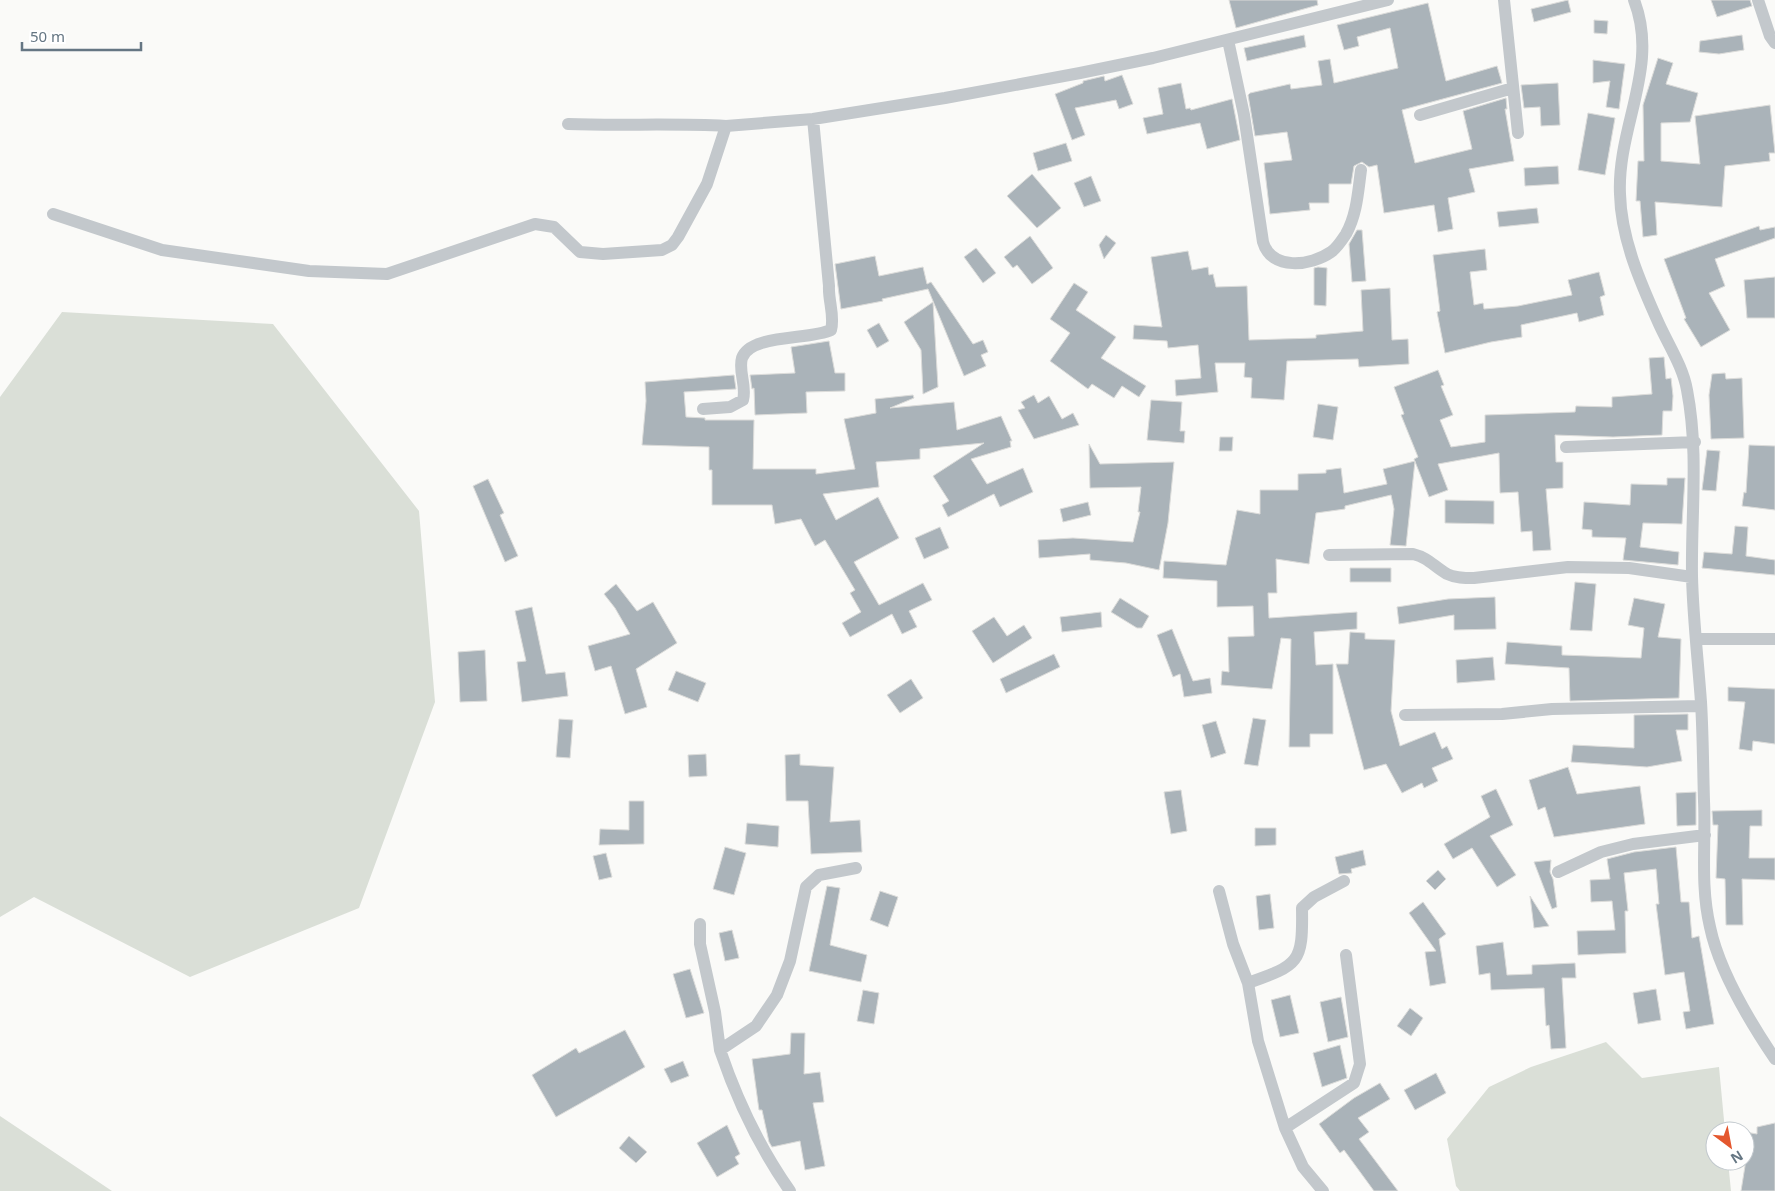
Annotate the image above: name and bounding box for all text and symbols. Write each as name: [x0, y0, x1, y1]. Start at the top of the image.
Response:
scale bar: [22, 20, 141, 52]
text: 50 m: [30, 26, 65, 46]
north arrow: [1705, 1121, 1755, 1171]
text: N: [1727, 1146, 1747, 1169]

